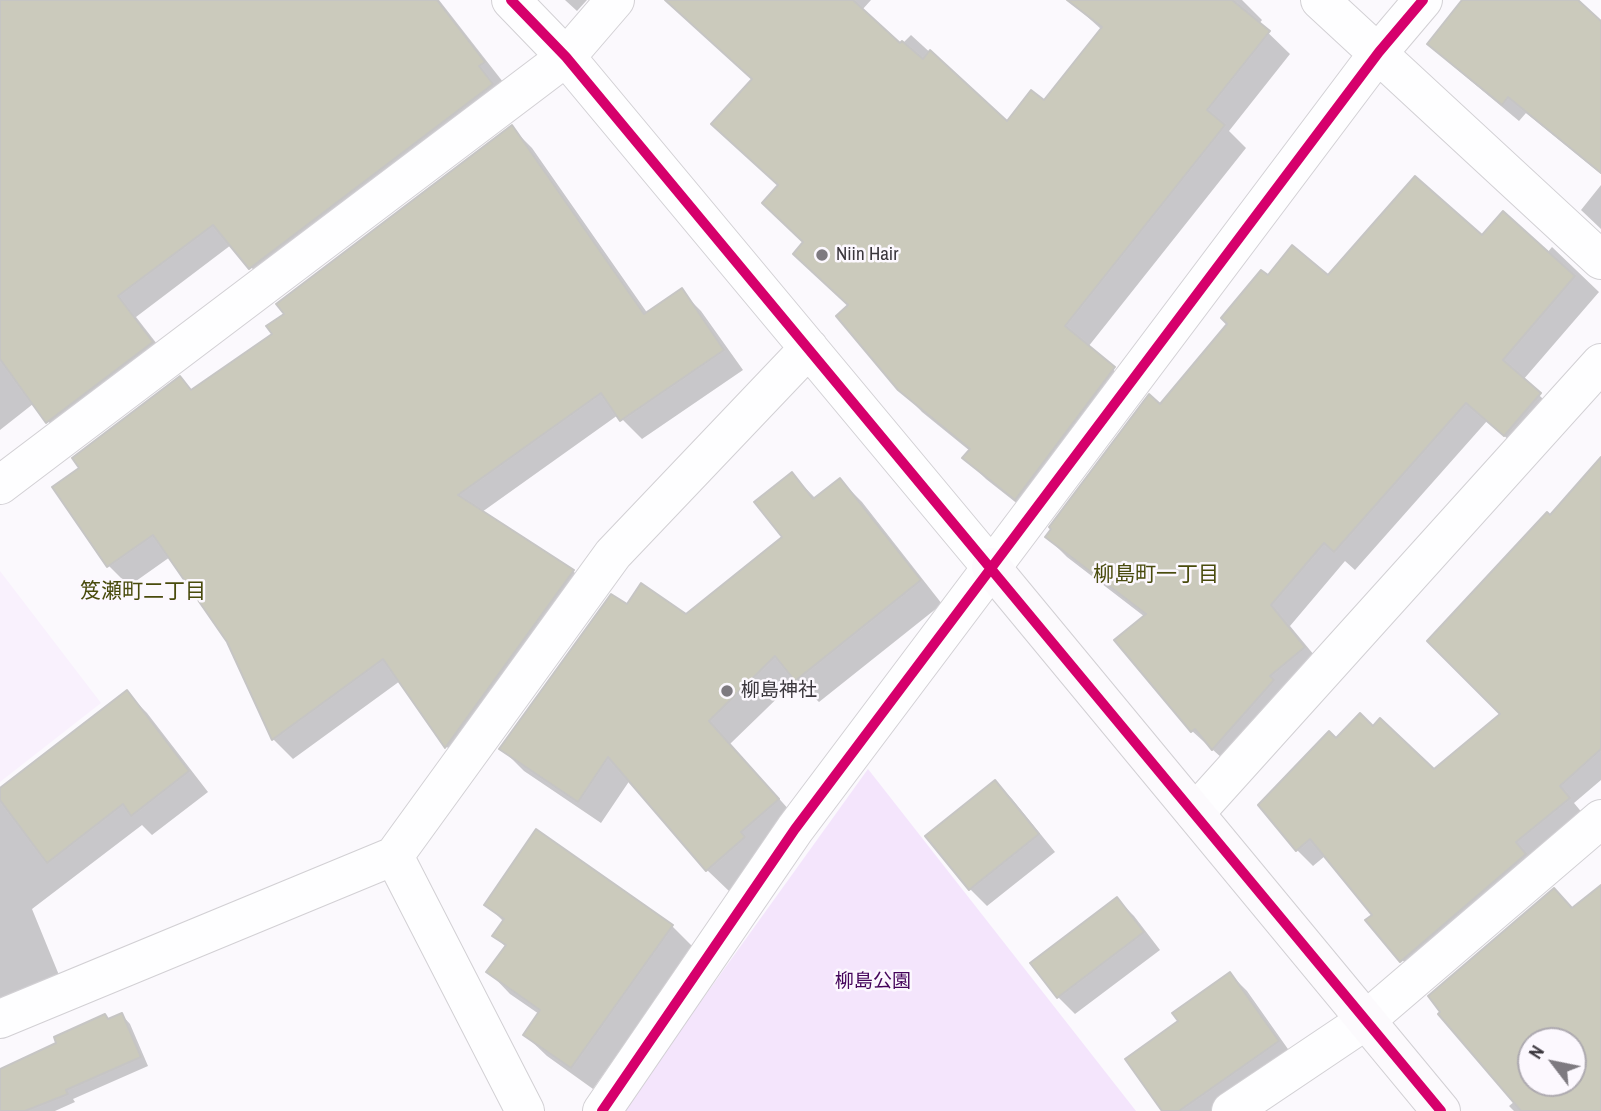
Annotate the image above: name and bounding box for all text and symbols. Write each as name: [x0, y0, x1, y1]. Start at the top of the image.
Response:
place label: Niin Hair: [836, 244, 898, 266]
marker: Niin Hair: [814, 247, 830, 263]
district label: 柳島町一丁目: [1093, 562, 1219, 588]
district label: 笈瀬町二丁目: [80, 579, 206, 605]
place label: 柳島神社: [741, 680, 817, 702]
marker: 柳島神社: [719, 683, 735, 699]
park label: 柳島公園: [835, 971, 911, 993]
north arrow: [1517, 1027, 1587, 1097]
text: N: [1522, 1040, 1550, 1064]

